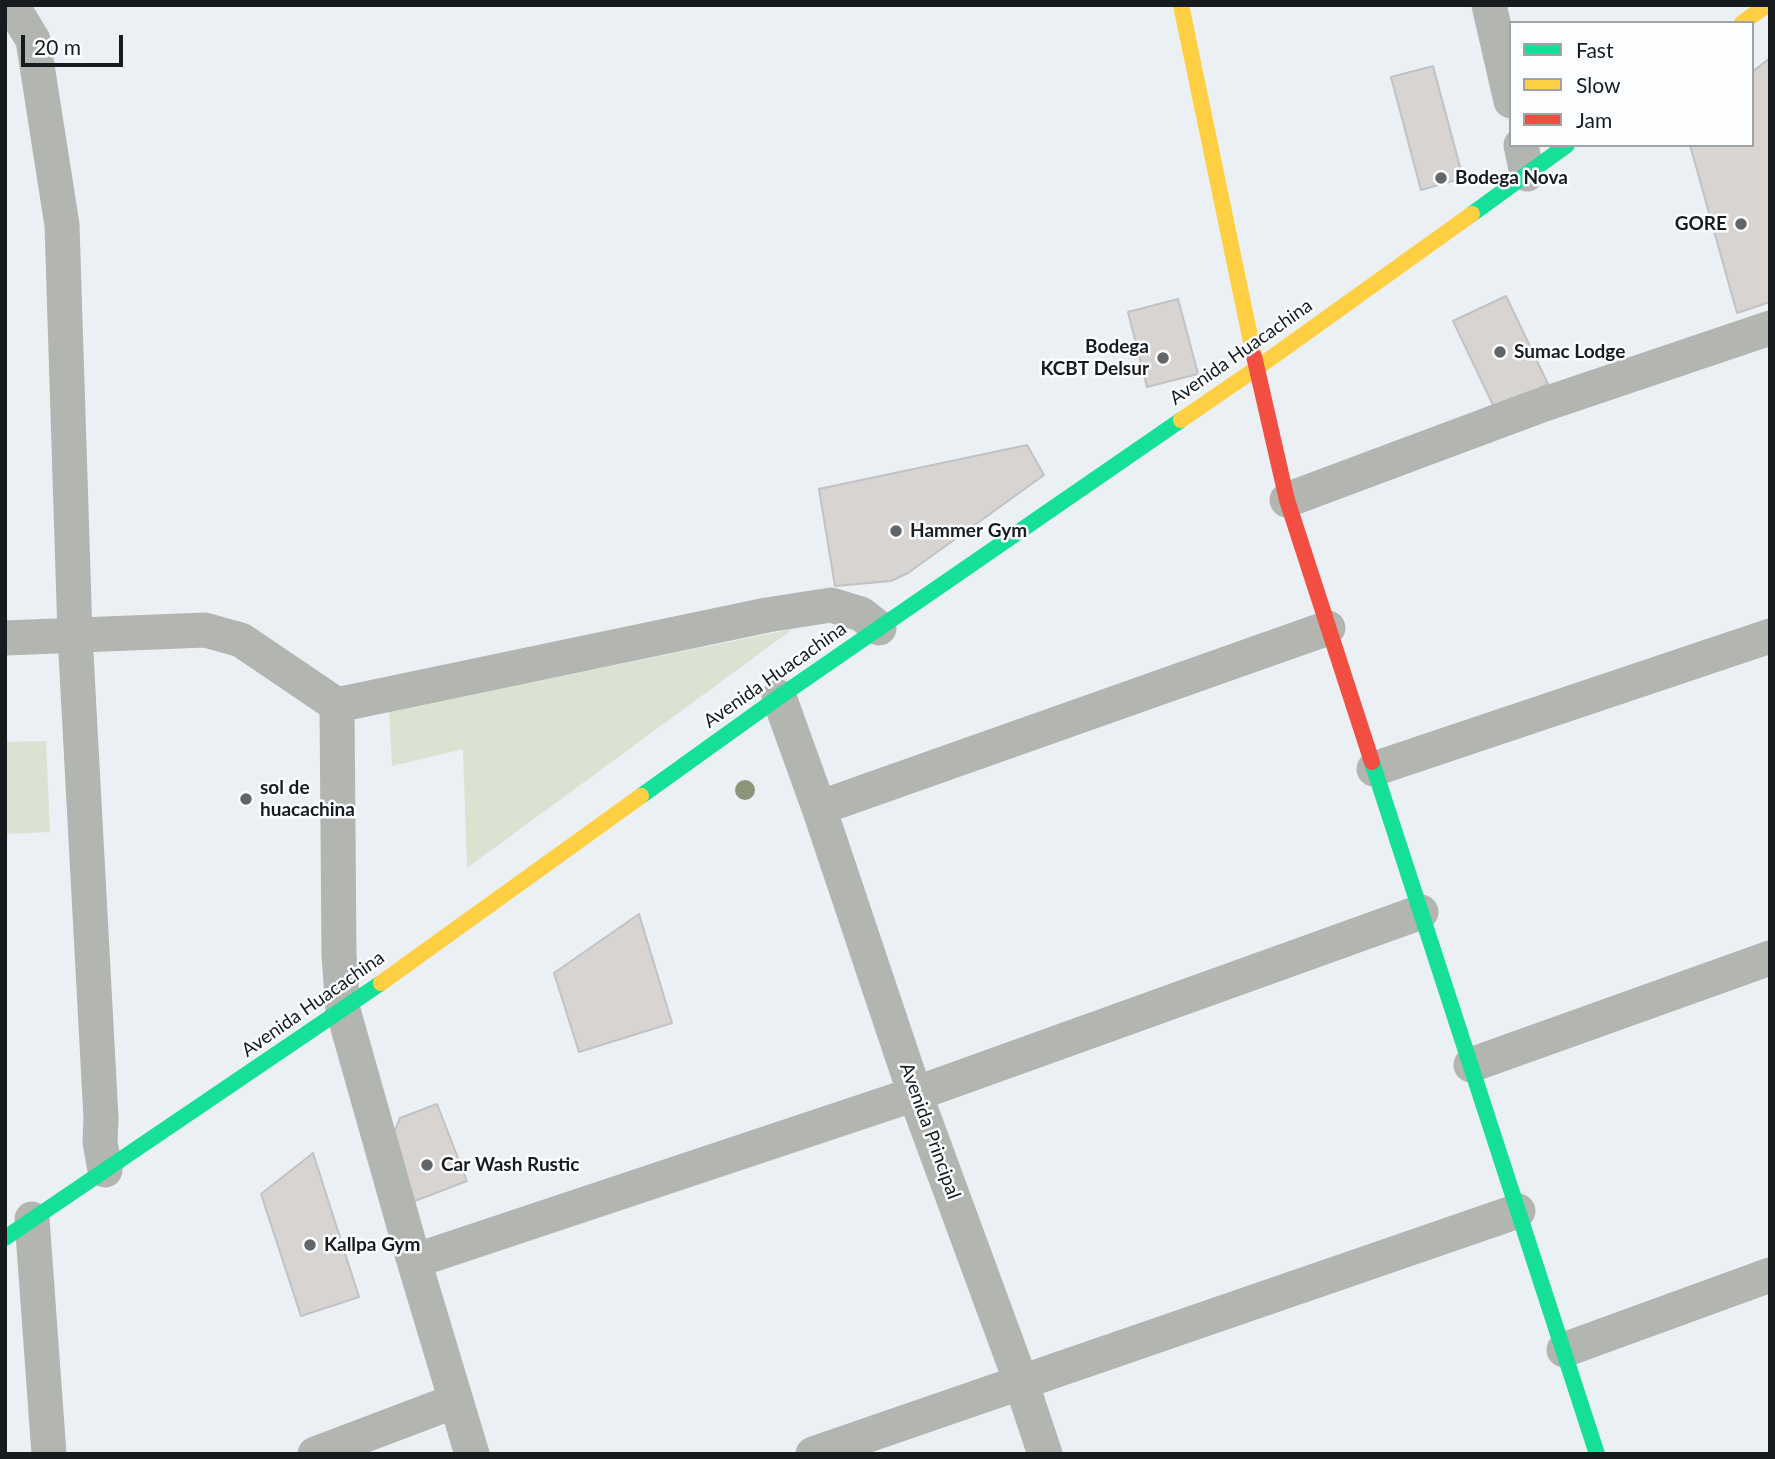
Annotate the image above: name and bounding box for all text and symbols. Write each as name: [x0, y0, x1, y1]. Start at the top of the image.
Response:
scale bar: [24, 21, 126, 65]
legend: [1509, 21, 1754, 147]
text: 20 m: [34, 34, 81, 59]
text: Fast: [1576, 37, 1613, 62]
text: Slow: [1576, 72, 1620, 97]
text: Jam: [1576, 107, 1612, 132]
place label: Bodega Nova: [1455, 167, 1568, 189]
marker: Bodega Nova: [1433, 170, 1449, 186]
place label: GORE: [1675, 213, 1727, 235]
marker: GORE: [1733, 216, 1749, 232]
street label: Avenida Huacachina: [1165, 294, 1317, 410]
place label: Bodega KCBT Delsur: [1040, 336, 1149, 380]
place label: Sumac Lodge: [1514, 341, 1625, 363]
marker: Sumac Lodge: [1492, 344, 1508, 360]
marker: Bodega KCBT Delsur: [1155, 350, 1171, 366]
place label: Hammer Gym: [910, 520, 1027, 542]
marker: Hammer Gym: [888, 523, 904, 539]
street label: Avenida Huacachina: [699, 617, 851, 733]
place label: sol de huacachina: [260, 777, 355, 821]
marker: sol de huacachina: [238, 791, 254, 807]
street label: Avenida Huacachina: [237, 946, 389, 1062]
street label: Avenida Principal: [895, 1060, 965, 1202]
place label: Car Wash Rustic: [441, 1154, 579, 1176]
marker: Car Wash Rustic: [419, 1157, 435, 1173]
place label: Kallpa Gym: [324, 1234, 421, 1256]
marker: Kallpa Gym: [302, 1237, 318, 1253]

